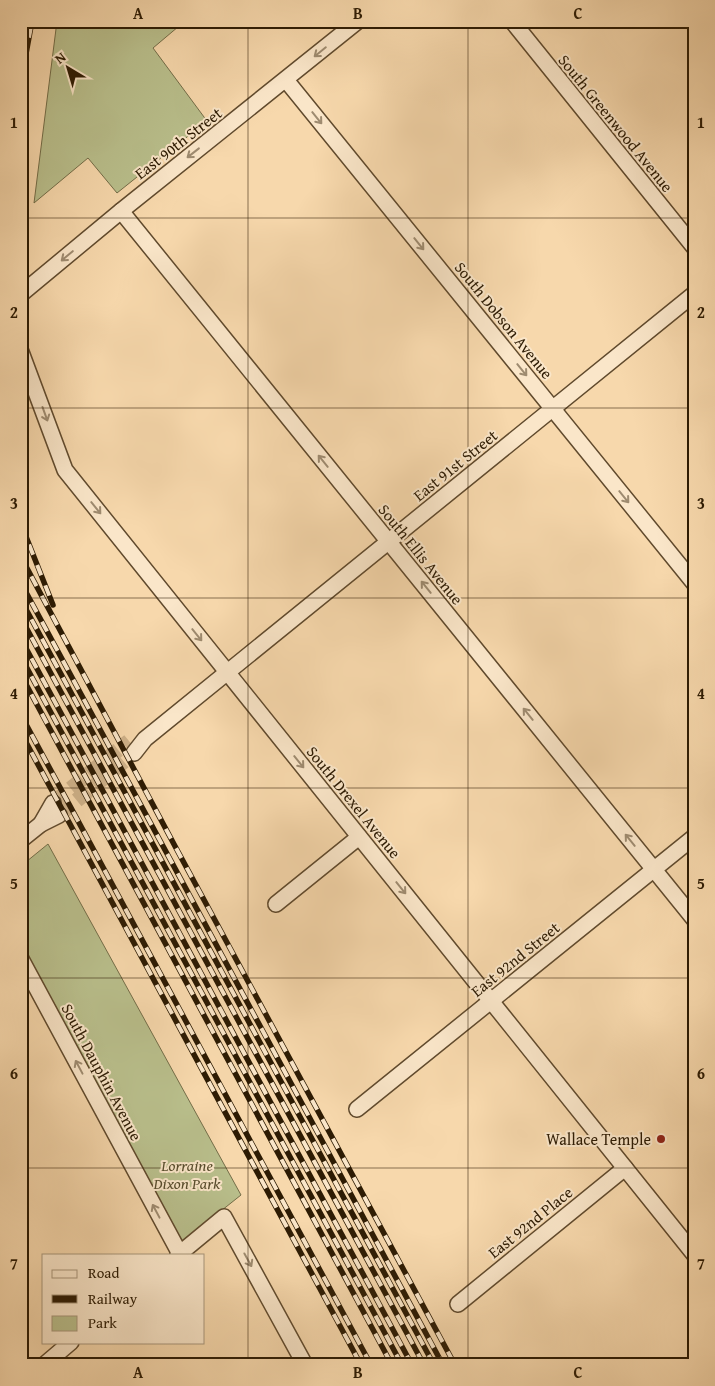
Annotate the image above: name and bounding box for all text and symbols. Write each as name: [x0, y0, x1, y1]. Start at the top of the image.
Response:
text: A: [133, 1, 144, 25]
text: B: [353, 1, 363, 25]
text: C: [573, 1, 583, 25]
north arrow: [42, 42, 92, 92]
text: N: [50, 47, 70, 69]
one-way arrow: [314, 47, 327, 58]
street label: South Greenwood Avenue: [553, 49, 679, 197]
street label: East 90th Street: [129, 101, 227, 185]
text: 1: [10, 110, 18, 134]
text: 1: [697, 110, 705, 134]
one-way arrow: [312, 111, 323, 124]
one-way arrow: [187, 148, 200, 159]
one-way arrow: [414, 237, 425, 250]
one-way arrow: [61, 250, 74, 261]
street label: South Dobson Avenue: [449, 256, 559, 384]
text: 2: [10, 300, 18, 324]
text: 2: [697, 300, 705, 324]
one-way arrow: [516, 363, 527, 376]
one-way arrow: [41, 406, 50, 422]
street label: East 91st Street: [408, 423, 503, 507]
one-way arrow: [318, 455, 329, 468]
one-way arrow: [618, 490, 629, 503]
text: 3: [10, 491, 18, 515]
text: 3: [697, 491, 705, 515]
street label: South Ellis Avenue: [373, 498, 469, 610]
one-way arrow: [90, 501, 101, 514]
one-way arrow: [420, 581, 431, 594]
one-way arrow: [192, 628, 203, 641]
text: 4: [10, 681, 18, 705]
text: 4: [697, 681, 705, 705]
one-way arrow: [522, 708, 533, 721]
street label: South Drexel Avenue: [301, 741, 407, 863]
one-way arrow: [293, 755, 304, 768]
one-way arrow: [625, 834, 636, 847]
text: 5: [10, 871, 18, 895]
text: 5: [697, 871, 705, 895]
one-way arrow: [395, 882, 406, 895]
street label: East 92nd Street: [465, 915, 565, 1002]
street label: South Dauphin Avenue: [56, 999, 148, 1145]
text: 6: [10, 1061, 18, 1085]
one-way arrow: [74, 1061, 84, 1075]
text: 6: [697, 1061, 705, 1085]
place label: Wallace Temple: [546, 1127, 651, 1151]
marker: Wallace Temple: [655, 1133, 667, 1145]
park label: Lorraine Dixon Park: [153, 1153, 221, 1195]
street label: East 92nd Place: [482, 1180, 578, 1264]
one-way arrow: [151, 1204, 161, 1218]
text: 7: [10, 1251, 18, 1275]
text: 7: [697, 1251, 705, 1275]
one-way arrow: [243, 1252, 253, 1266]
legend: [42, 1254, 205, 1344]
text: Road: [88, 1262, 119, 1283]
text: Railway: [88, 1288, 138, 1309]
text: Park: [88, 1312, 117, 1333]
text: A: [133, 1360, 144, 1384]
text: B: [353, 1360, 363, 1384]
text: C: [573, 1360, 583, 1384]

